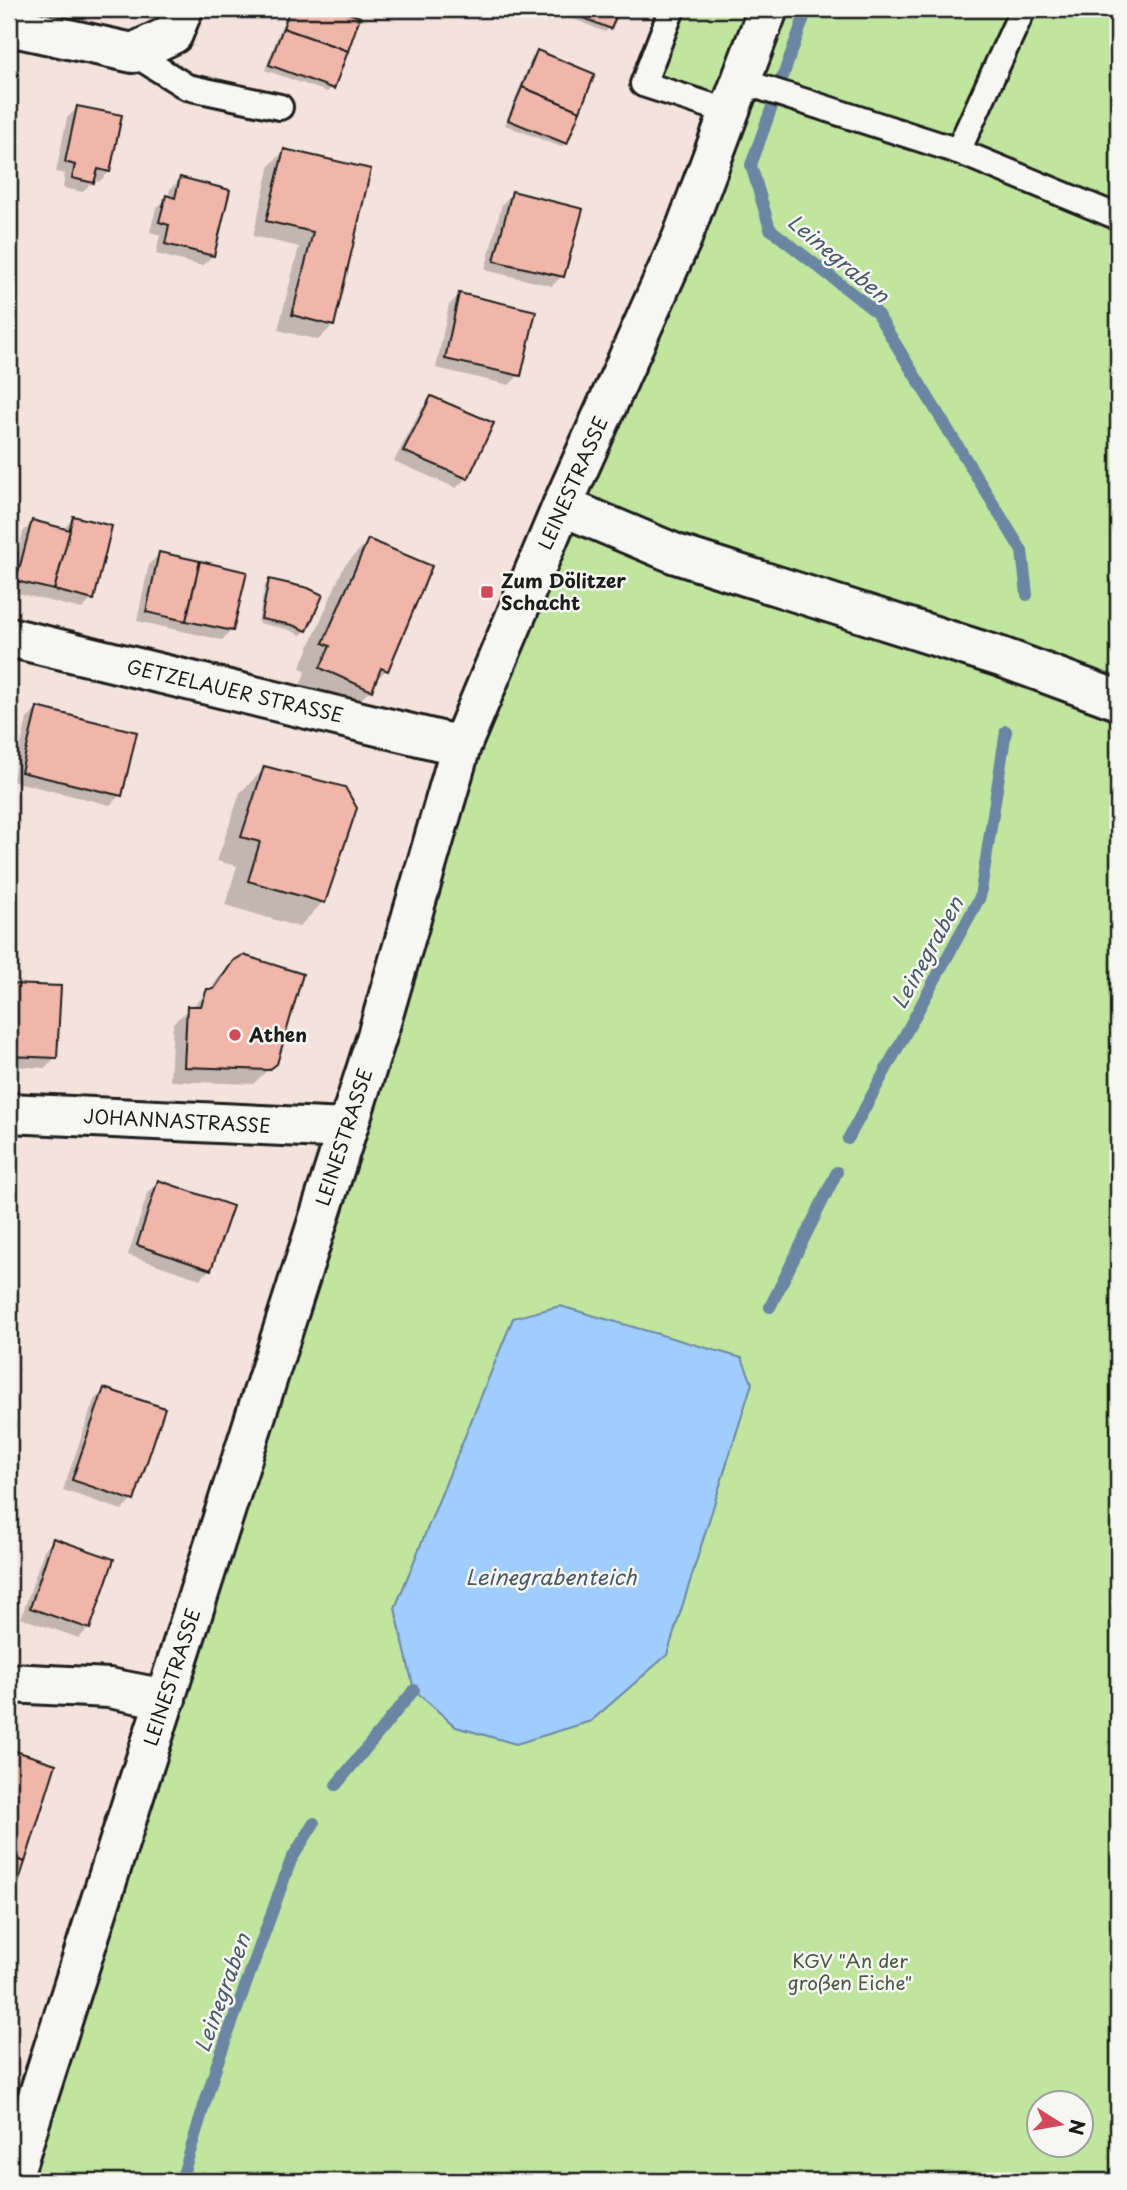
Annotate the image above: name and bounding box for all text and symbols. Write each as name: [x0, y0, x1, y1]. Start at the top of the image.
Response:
water label: Leinegraben: [782, 205, 898, 310]
street label: LEINESTRASSE: [530, 411, 614, 554]
place label: Zum Dölitzer Schacht: [501, 566, 626, 616]
marker: Zum Dölitzer Schacht: [479, 584, 495, 600]
street label: GETZELAUER STRASSE: [124, 651, 346, 729]
water label: Leinegraben: [882, 889, 971, 1014]
place label: Athen: [248, 1020, 307, 1048]
marker: Athen: [227, 1027, 243, 1043]
street label: LEINESTRASSE: [308, 1064, 379, 1209]
street label: JOHANNASTRASSE: [83, 1101, 271, 1139]
water label: Leinegrabenteich: [465, 1560, 637, 1592]
street label: LEINESTRASSE: [136, 1604, 207, 1749]
water label: Leinegraben: [185, 1928, 258, 2056]
park label: KGV "An der großen Eiche": [788, 1946, 912, 1996]
north arrow: [1026, 2088, 1096, 2158]
text: N: [1062, 2117, 1093, 2137]

